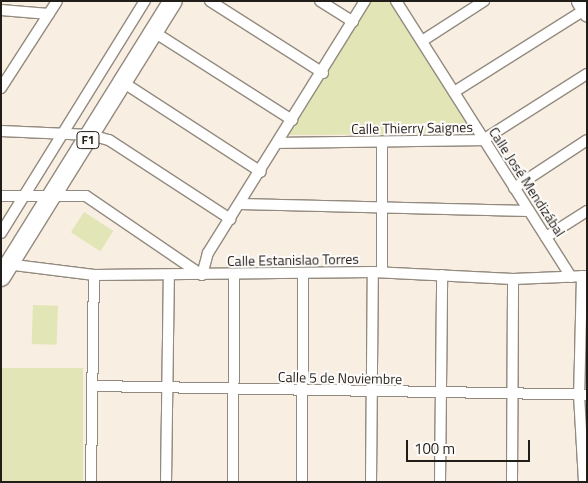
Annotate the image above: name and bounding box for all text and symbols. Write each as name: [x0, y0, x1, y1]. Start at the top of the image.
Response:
street label: Calle Thierry Saignes: [351, 119, 473, 137]
street label: Calle José Mendizábal: [485, 124, 569, 240]
road number: F1: [76, 130, 100, 150]
street label: Calle Estanislao Torres: [227, 250, 359, 270]
street label: Calle 5 de Noviembre: [278, 369, 402, 387]
scale bar: [408, 430, 532, 462]
text: 100 m: [414, 437, 455, 460]

